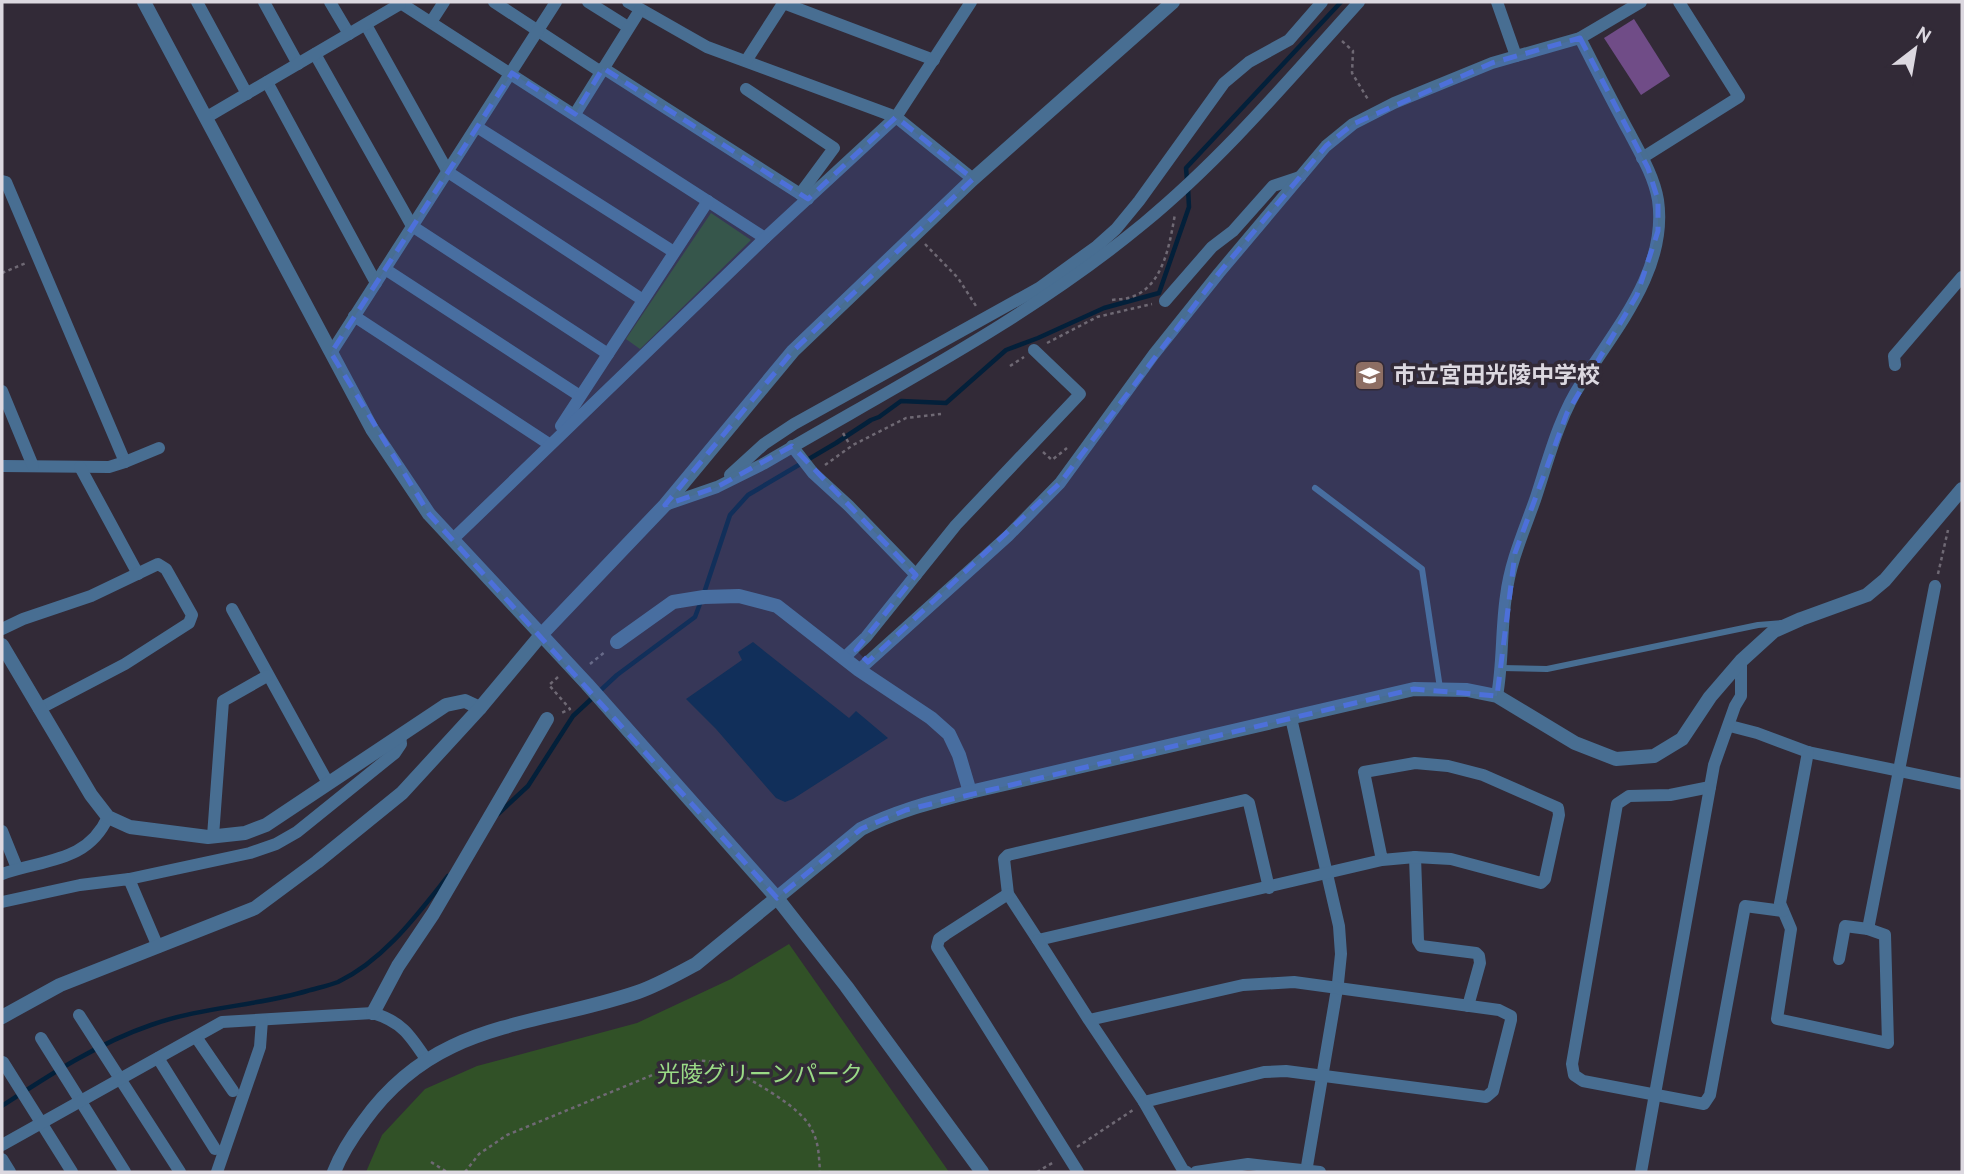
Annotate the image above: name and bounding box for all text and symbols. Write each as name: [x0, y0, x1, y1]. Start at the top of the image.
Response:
north arrow: [1880, 14, 1950, 84]
text: N: [1912, 22, 1935, 48]
school or university icon: 市立宮田光陵中学校: [1353, 358, 1387, 392]
place label: 市立宮田光陵中学校: [1393, 361, 1600, 389]
park label: 光陵グリーンパーク: [657, 1060, 863, 1088]

